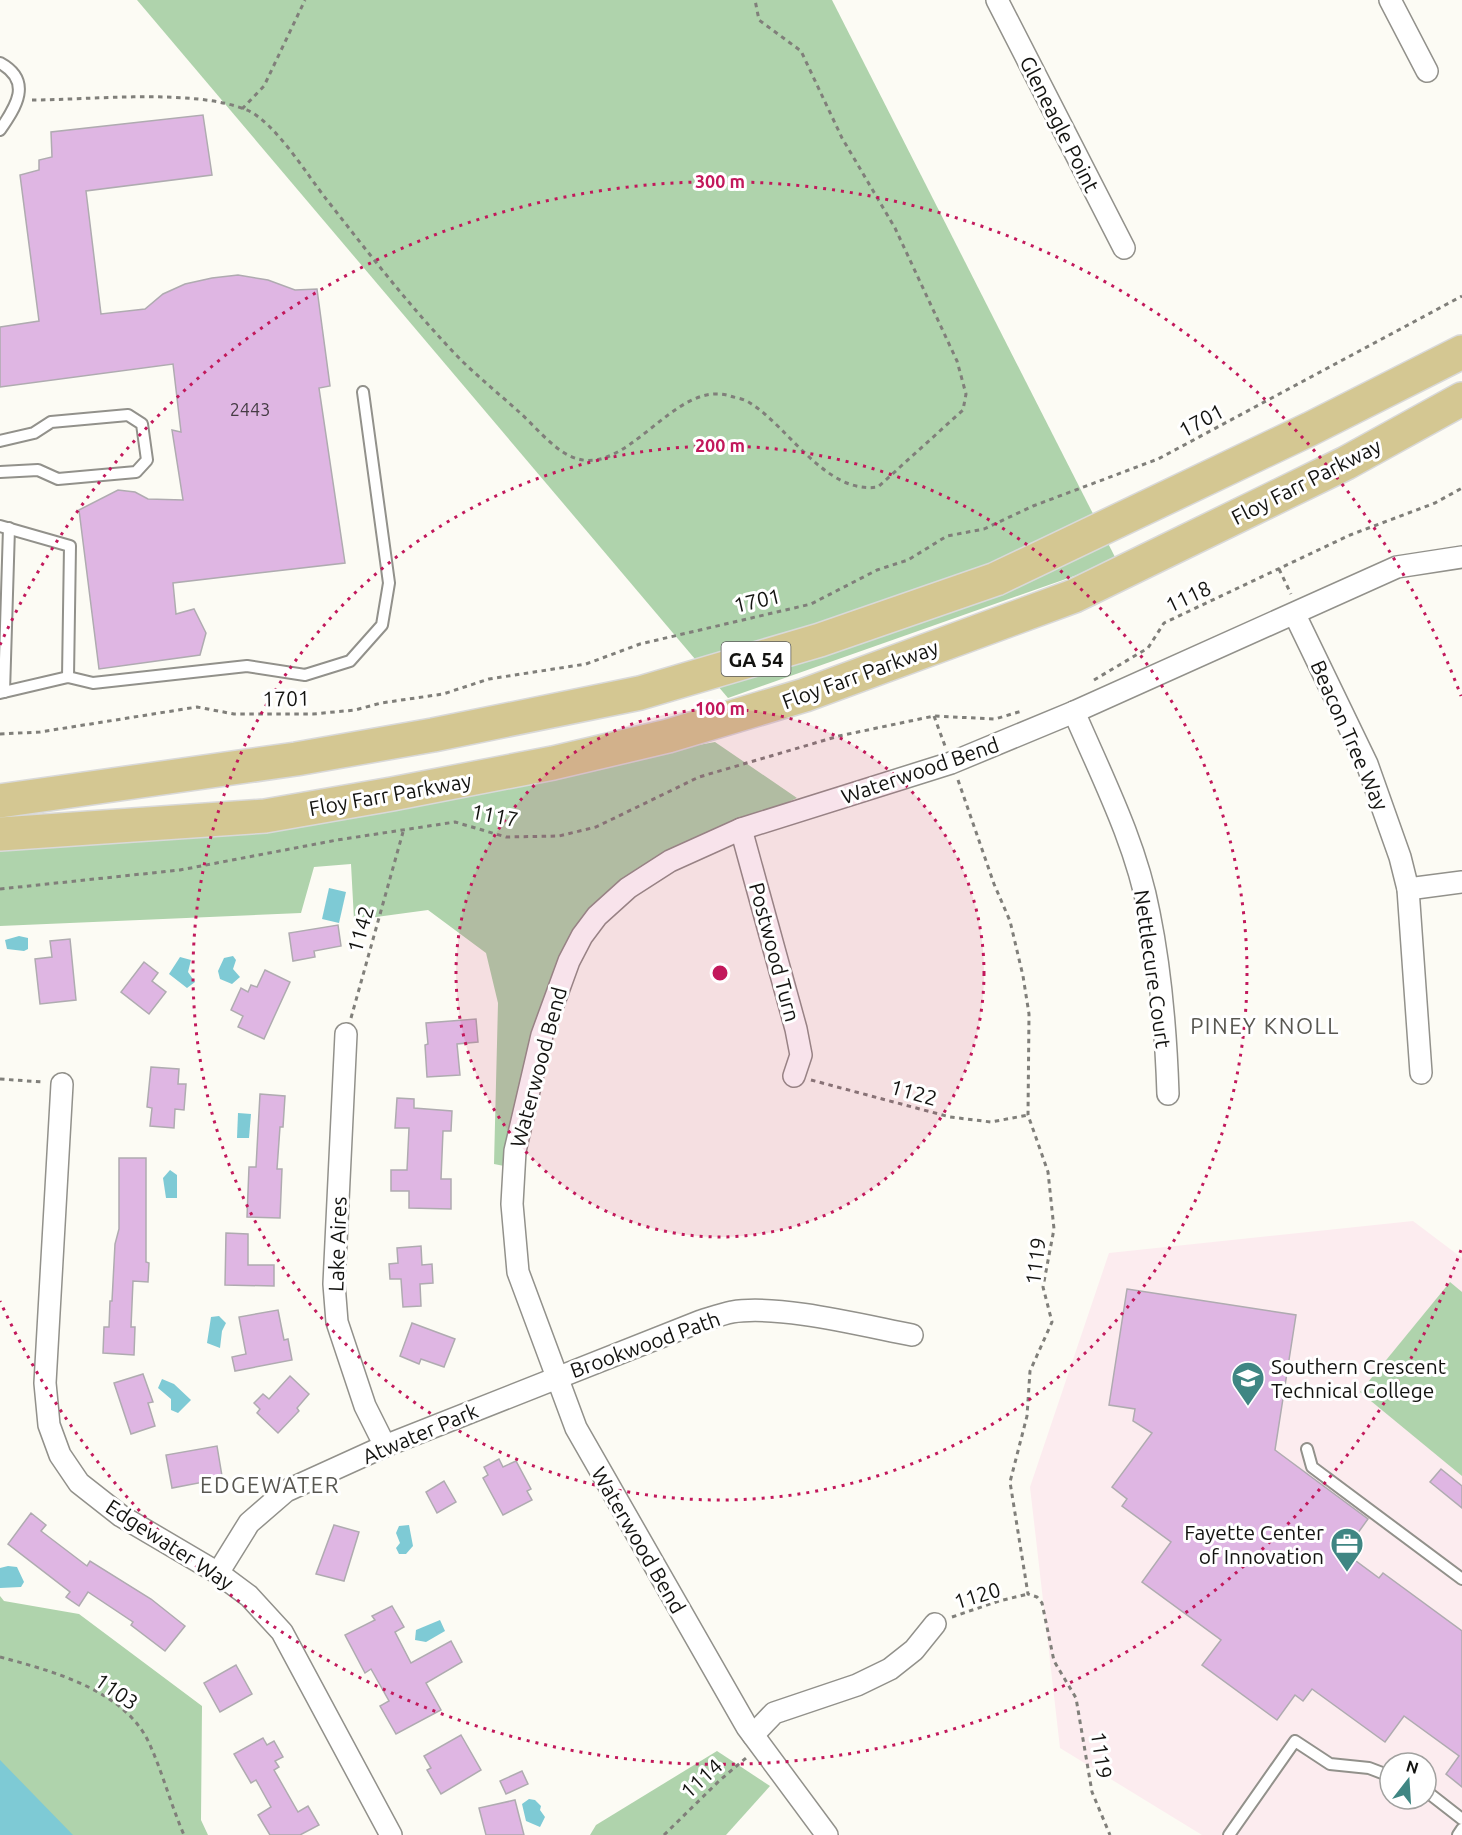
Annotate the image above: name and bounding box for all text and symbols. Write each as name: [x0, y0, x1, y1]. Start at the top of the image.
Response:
street label: Gleneagle Point: [1015, 52, 1105, 196]
text: 300 m: [695, 171, 745, 191]
street label: 1701: [1174, 398, 1228, 442]
house number: 2443: [230, 399, 270, 419]
street label: Floy Farr Parkway: [1227, 433, 1385, 529]
text: 200 m: [695, 435, 745, 455]
street label: 1118: [1161, 575, 1215, 617]
street label: 1701: [731, 583, 783, 617]
street label: Floy Farr Parkway: [779, 635, 941, 713]
road number: GA 54: [722, 642, 790, 676]
street label: Beacon Tree Way: [1306, 656, 1394, 814]
street label: 1701: [262, 686, 310, 710]
text: 100 m: [695, 698, 745, 718]
street label: Waterwood Bend: [838, 732, 1002, 808]
street label: Floy Farr Parkway: [307, 768, 473, 820]
street label: 1117: [469, 799, 521, 831]
street label: Postwood Turn: [745, 880, 805, 1024]
street label: Nettlecure Court: [1130, 888, 1176, 1050]
street label: 1142: [342, 903, 378, 955]
centre of rings: [710, 963, 730, 983]
street label: Waterwood Bend: [505, 984, 571, 1150]
district label: PINEY KNOLL: [1190, 1013, 1340, 1038]
street label: 1122: [888, 1074, 940, 1110]
street label: Lake Aires: [323, 1196, 351, 1292]
street label: 1119: [1020, 1236, 1050, 1286]
street label: Brookwood Path: [567, 1306, 723, 1382]
place label: Southern Crescent Technical College: [1271, 1354, 1446, 1402]
school or university icon: Southern Crescent Technical College: [1230, 1360, 1266, 1407]
street label: Atwater Park: [359, 1398, 482, 1468]
street label: Waterwood Bend: [587, 1462, 691, 1618]
district label: EDGEWATER: [200, 1472, 340, 1497]
street label: Edgewater Way: [102, 1494, 238, 1594]
place label: Fayette Center of Innovation: [1184, 1520, 1324, 1568]
office icon: Fayette Center of Innovation: [1329, 1526, 1365, 1573]
street label: 1120: [951, 1577, 1003, 1613]
street label: 1103: [91, 1668, 143, 1714]
street label: 1119: [1087, 1730, 1117, 1780]
north arrow: [1378, 1751, 1438, 1811]
street label: 1114: [675, 1753, 727, 1803]
text: N: [1404, 1756, 1421, 1777]

